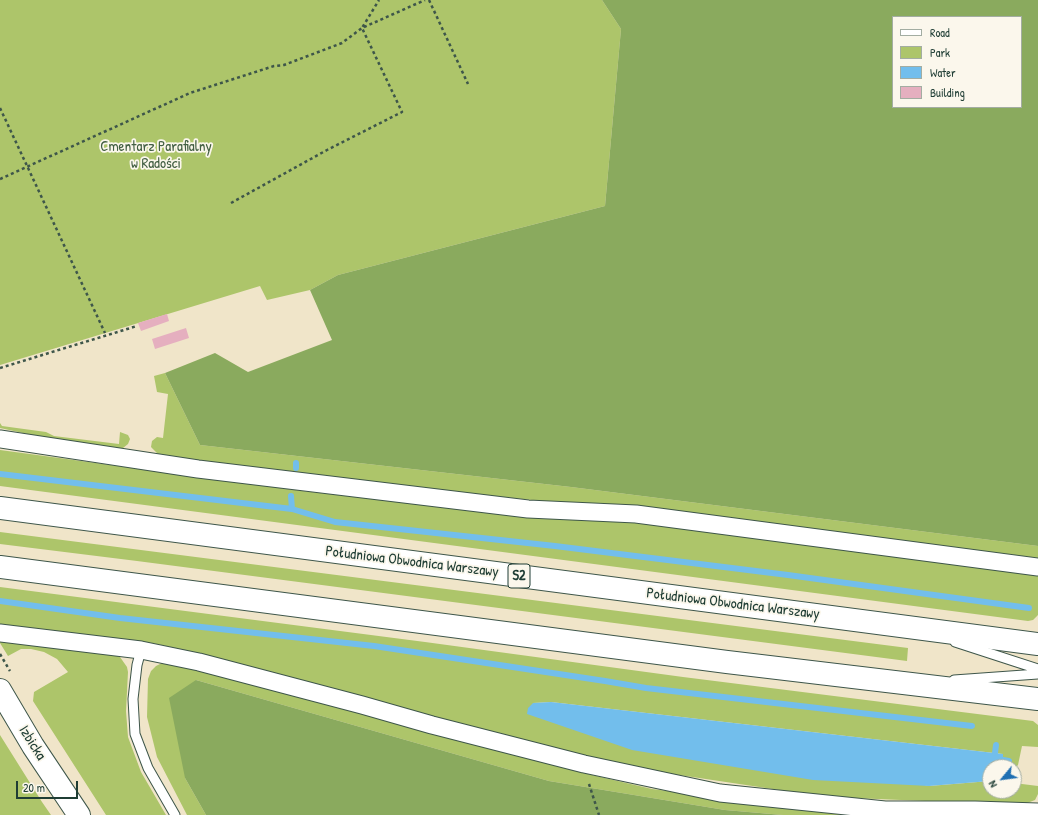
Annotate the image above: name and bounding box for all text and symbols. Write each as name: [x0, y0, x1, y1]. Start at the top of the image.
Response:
legend: [892, 16, 1022, 108]
text: Road: [930, 24, 950, 41]
text: Park: [930, 44, 950, 61]
text: Water: [930, 64, 956, 81]
text: Building: [930, 84, 965, 101]
park label: Cmentarz Parafialny w Radości: [100, 138, 212, 173]
street label: Południowa Obwodnica Warszawy: [324, 542, 500, 582]
road number: S2: [508, 564, 530, 588]
street label: Południowa Obwodnica Warszawy: [645, 584, 821, 624]
street label: Izbicka: [14, 722, 50, 764]
north arrow: [982, 759, 1022, 799]
scale bar: [18, 773, 80, 799]
text: N: [985, 778, 1000, 790]
text: 20 m: [23, 779, 45, 796]

